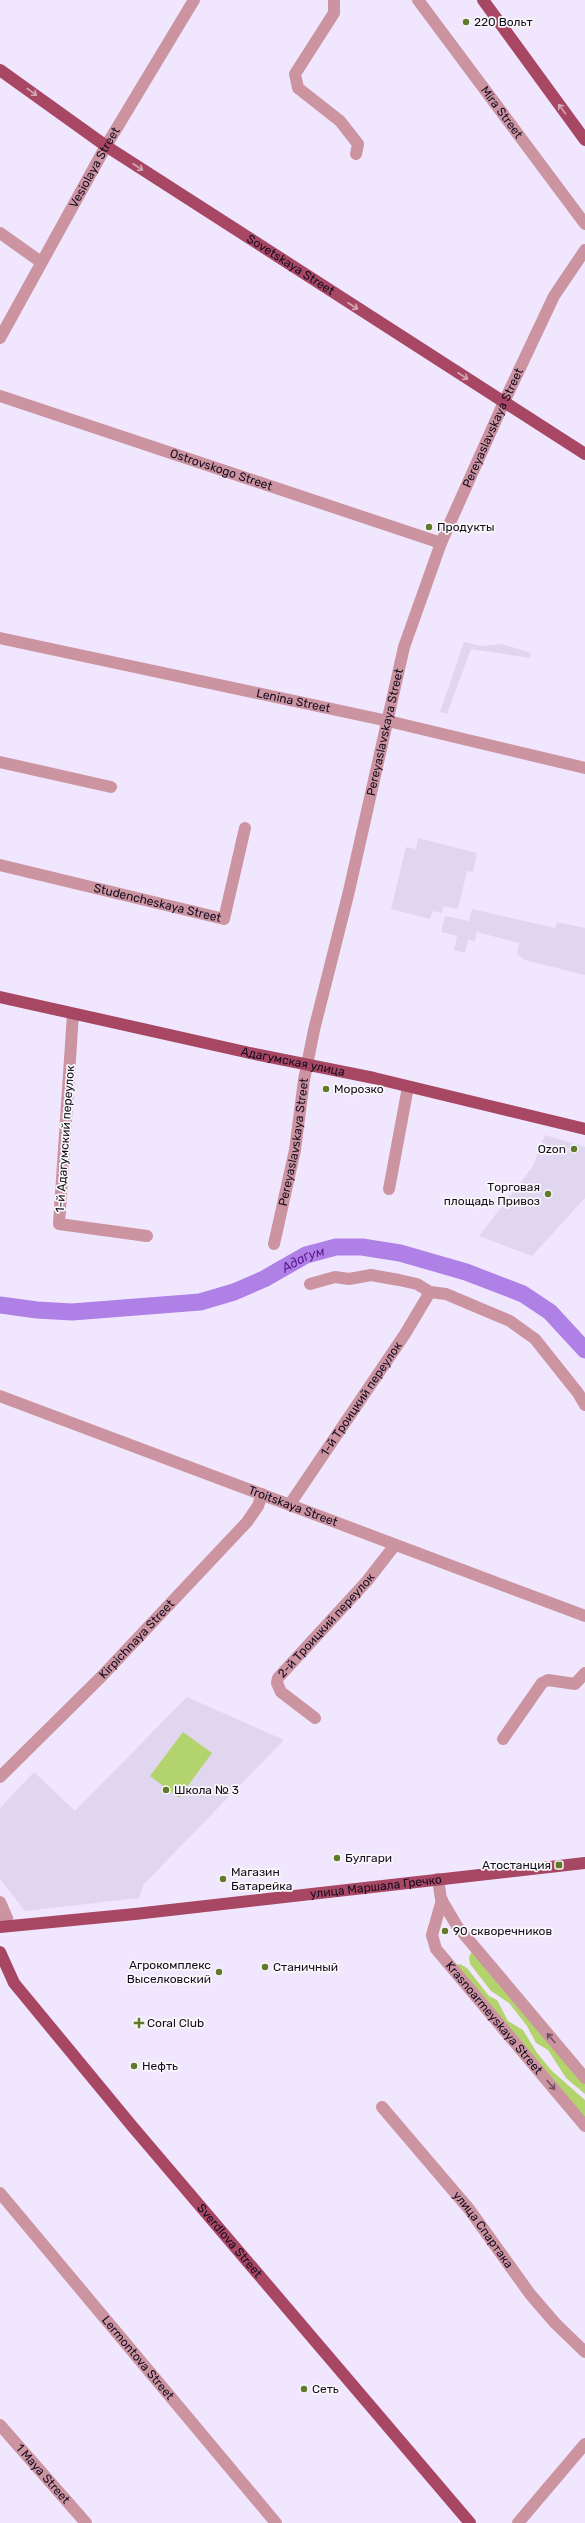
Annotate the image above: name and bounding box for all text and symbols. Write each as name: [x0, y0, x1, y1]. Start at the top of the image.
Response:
place label: 220 Вольт: [474, 15, 533, 29]
marker: 220 Вольт: [461, 17, 471, 27]
street label: Mira Street: [478, 84, 526, 141]
one-way arrow: [26, 88, 37, 96]
one-way arrow: [558, 103, 566, 114]
street label: Vesiolaya Street: [66, 124, 123, 210]
one-way arrow: [133, 162, 144, 171]
street label: Sovetskaya Street: [244, 231, 337, 298]
one-way arrow: [347, 302, 358, 310]
street label: Pereyaslavskaya Street: [460, 366, 526, 490]
one-way arrow: [457, 372, 468, 380]
street label: Ostrovskogo Street: [168, 446, 274, 493]
place label: Продукты: [437, 520, 494, 534]
marker: Продукты: [424, 522, 434, 532]
street label: Pereyaslavskaya Street: [364, 667, 406, 797]
street label: Lenina Street: [255, 686, 332, 716]
street label: Studencheskaya Street: [92, 881, 223, 925]
street label: Адагумская улица: [240, 1044, 346, 1079]
street label: 1-й Адагумский переулок: [53, 1064, 77, 1213]
street label: Pereyaslavskaya Street: [276, 1077, 311, 1207]
place label: Морозко: [334, 1082, 384, 1096]
marker: Морозко: [321, 1084, 331, 1094]
place label: Ozon: [538, 1142, 566, 1156]
marker: Ozon: [569, 1144, 579, 1154]
place label: Торговая площадь Привоз: [444, 1180, 540, 1208]
marker: Торговая площадь Привоз: [543, 1189, 553, 1199]
water label: Адагум: [278, 1243, 326, 1276]
street label: 1-й Троицкий переулок: [318, 1339, 405, 1459]
street label: Troitskaya Street: [246, 1483, 340, 1529]
street label: 2-й Троицкий переулок: [275, 1570, 378, 1681]
street label: Kirpichnaya Street: [96, 1597, 177, 1682]
place label: Школа № 3: [174, 1783, 239, 1797]
marker: Школа № 3: [161, 1785, 171, 1795]
place label: Булгари: [345, 1851, 392, 1865]
marker: Булгари: [332, 1853, 342, 1863]
place label: Атостанция: [482, 1858, 551, 1872]
marker: Атостанция: [554, 1860, 564, 1870]
place label: Магазин Батарейка: [231, 1865, 292, 1893]
street label: улица Маршала Гречко: [309, 1872, 442, 1901]
marker: Магазин Батарейка: [218, 1874, 228, 1884]
place label: 90 скворечников: [453, 1924, 552, 1938]
marker: 90 скворечников: [440, 1926, 450, 1936]
place label: Агрокомплекс Выселковский: [127, 1958, 211, 1986]
street label: Krasnoarmeyskaya Street: [443, 1959, 546, 2077]
place label: Станичный: [273, 1960, 338, 1974]
marker: Станичный: [260, 1962, 270, 1972]
marker: Агрокомплекс Выселковский: [214, 1967, 224, 1977]
place label: Coral Club: [147, 2016, 204, 2030]
marker: Coral Club: [134, 2018, 144, 2028]
one-way arrow: [546, 2032, 555, 2043]
place label: Нефть: [142, 2059, 178, 2073]
marker: Нефть: [129, 2061, 139, 2071]
one-way arrow: [546, 2080, 555, 2091]
street label: улица Спартака: [450, 2188, 516, 2271]
street label: Sverdlova Street: [194, 2201, 265, 2281]
street label: Lermontova Street: [99, 2313, 177, 2403]
place label: Сеть: [312, 2382, 339, 2396]
marker: Сеть: [299, 2384, 309, 2394]
street label: 1 Maya Street: [13, 2441, 73, 2507]

